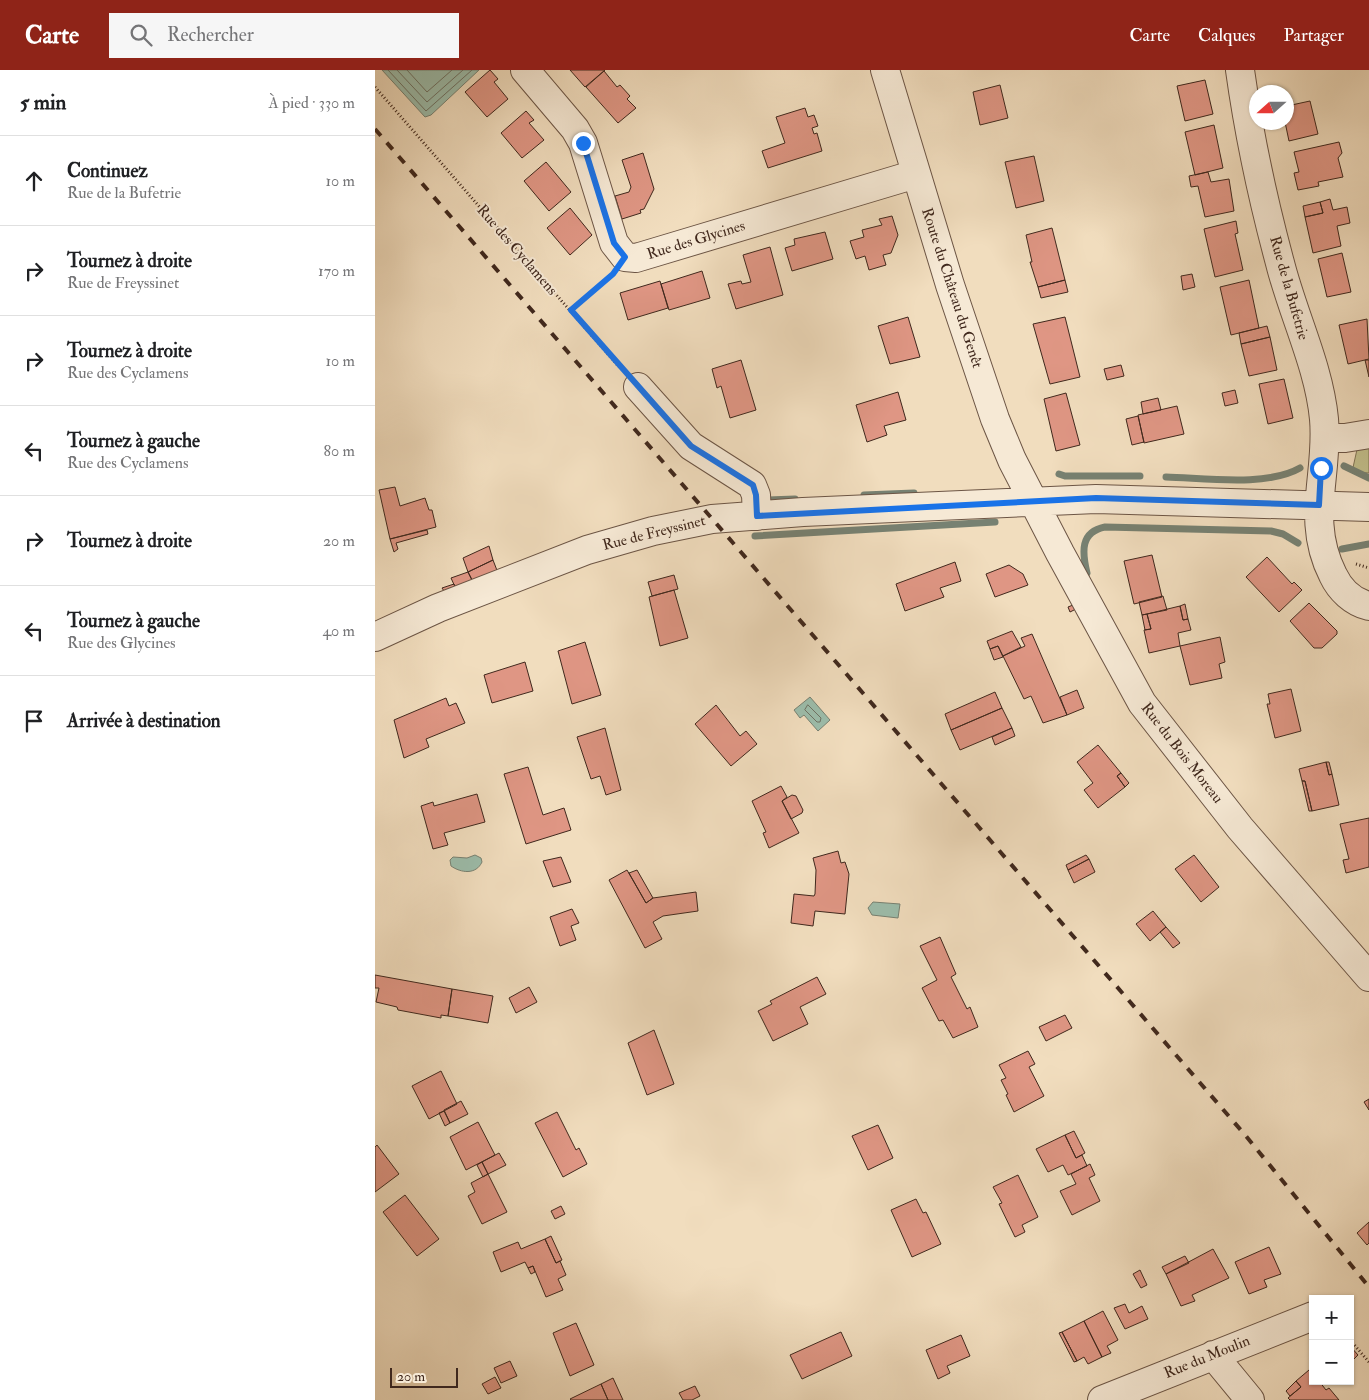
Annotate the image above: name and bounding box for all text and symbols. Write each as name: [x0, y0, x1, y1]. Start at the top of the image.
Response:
search box: [109, 13, 459, 58]
text: Carte: [25, 20, 79, 51]
icon: search: [127, 21, 155, 49]
text: Rechercher: [167, 23, 254, 47]
text: Carte: [1129, 24, 1170, 47]
text: Calques: [1198, 24, 1255, 47]
text: Partager: [1283, 24, 1344, 47]
north arrow: [1249, 85, 1294, 130]
text: 5 min: [20, 89, 66, 116]
text: À pied · 330 m: [269, 93, 355, 113]
route end: [572, 132, 595, 155]
text: Continuez: [67, 159, 148, 183]
icon: ahead: [20, 167, 48, 195]
text: 10 m: [325, 171, 355, 191]
text: Rue de la Bufetrie: [67, 183, 181, 203]
street label: Rue des Cyclamens: [472, 201, 562, 299]
street label: Route du Château du Genêt: [917, 205, 987, 371]
street label: Rue des Glycines: [645, 216, 747, 264]
street label: Rue de la Bufetrie: [1265, 234, 1313, 342]
text: Tournez à droite: [67, 249, 192, 273]
icon: right: [20, 257, 48, 285]
text: 170 m: [318, 261, 355, 281]
text: Rue de Freyssinet: [67, 273, 179, 293]
text: Tournez à droite: [67, 339, 192, 363]
icon: right: [20, 347, 48, 375]
text: 10 m: [325, 351, 355, 371]
text: Rue des Cyclamens: [67, 363, 188, 383]
text: Tournez à gauche: [67, 429, 200, 453]
icon: left: [20, 437, 48, 465]
text: 80 m: [324, 441, 355, 461]
text: Rue des Cyclamens: [67, 453, 188, 473]
route start: [1310, 457, 1333, 480]
street label: Rue de Freyssinet: [601, 511, 707, 555]
icon: right: [20, 527, 48, 555]
text: Tournez à droite: [67, 529, 192, 553]
text: 20 m: [323, 531, 355, 551]
text: Tournez à gauche: [67, 609, 200, 633]
icon: left: [20, 617, 48, 645]
text: 40 m: [322, 621, 355, 641]
text: Rue des Glycines: [67, 633, 176, 653]
street label: Rue du Bois Moreau: [1137, 699, 1227, 807]
icon: arrive: [20, 707, 48, 735]
text: Arrivée à destination: [67, 709, 221, 733]
map controls: [1309, 1295, 1354, 1385]
button: +: [1309, 1295, 1354, 1340]
street label: Rue du Moulin: [1161, 1331, 1253, 1383]
button: −: [1309, 1340, 1354, 1385]
scale bar: [390, 1365, 457, 1388]
text: 20 m: [397, 1368, 425, 1385]

